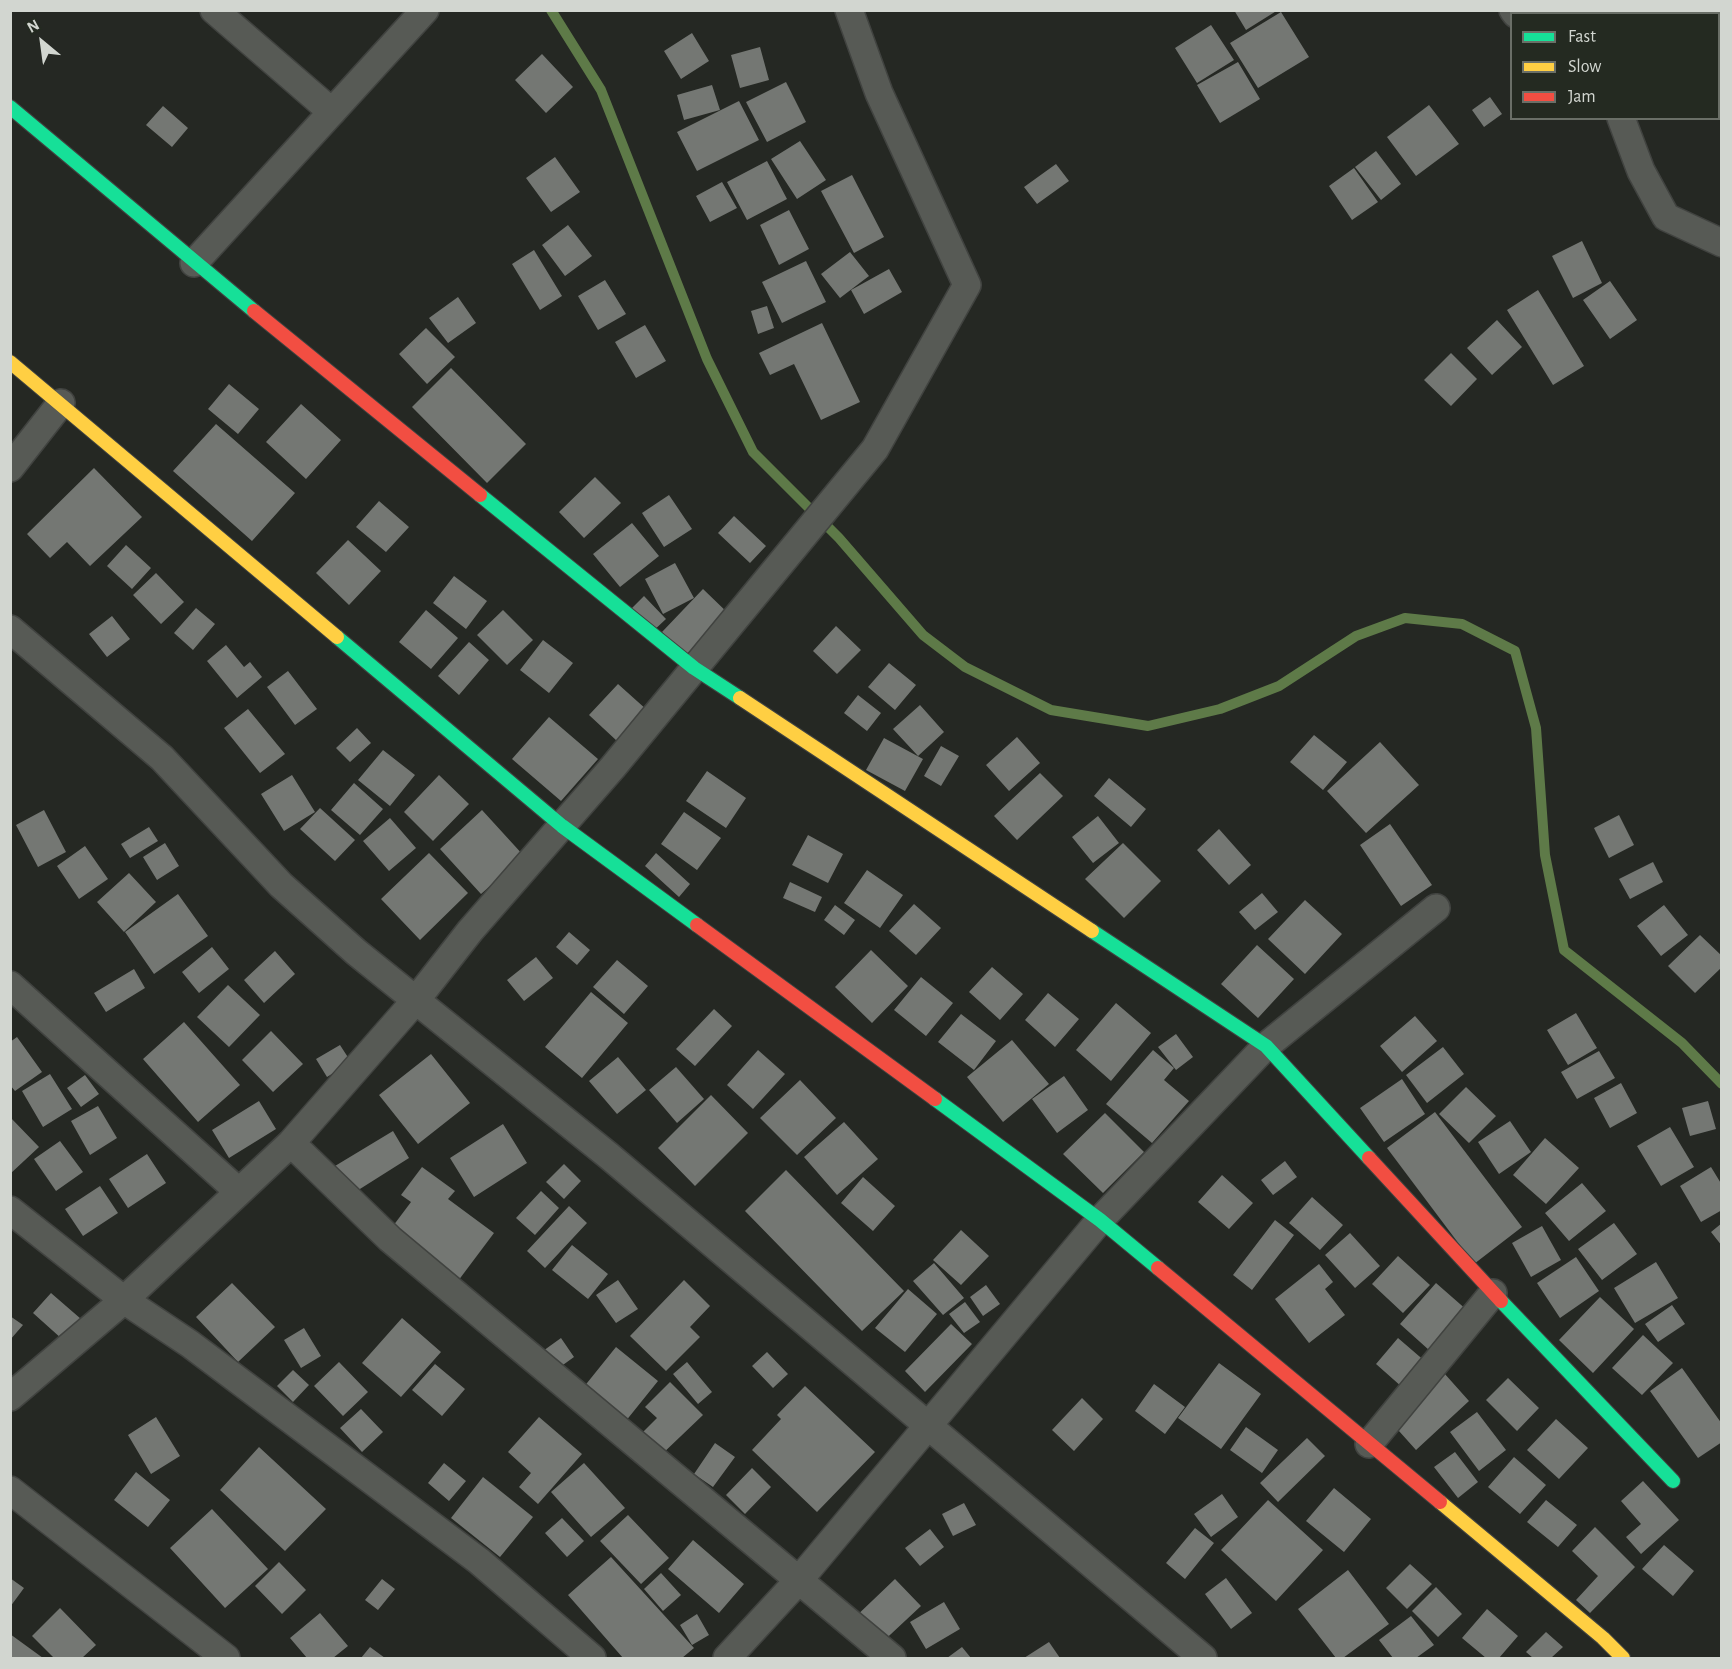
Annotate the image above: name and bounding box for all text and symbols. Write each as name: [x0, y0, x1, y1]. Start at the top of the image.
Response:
north arrow: [12, 12, 72, 72]
legend: [1510, 12, 1720, 120]
text: N: [25, 17, 42, 36]
text: Fast: [1568, 28, 1596, 46]
text: Slow: [1568, 58, 1601, 76]
text: Jam: [1568, 88, 1596, 106]

